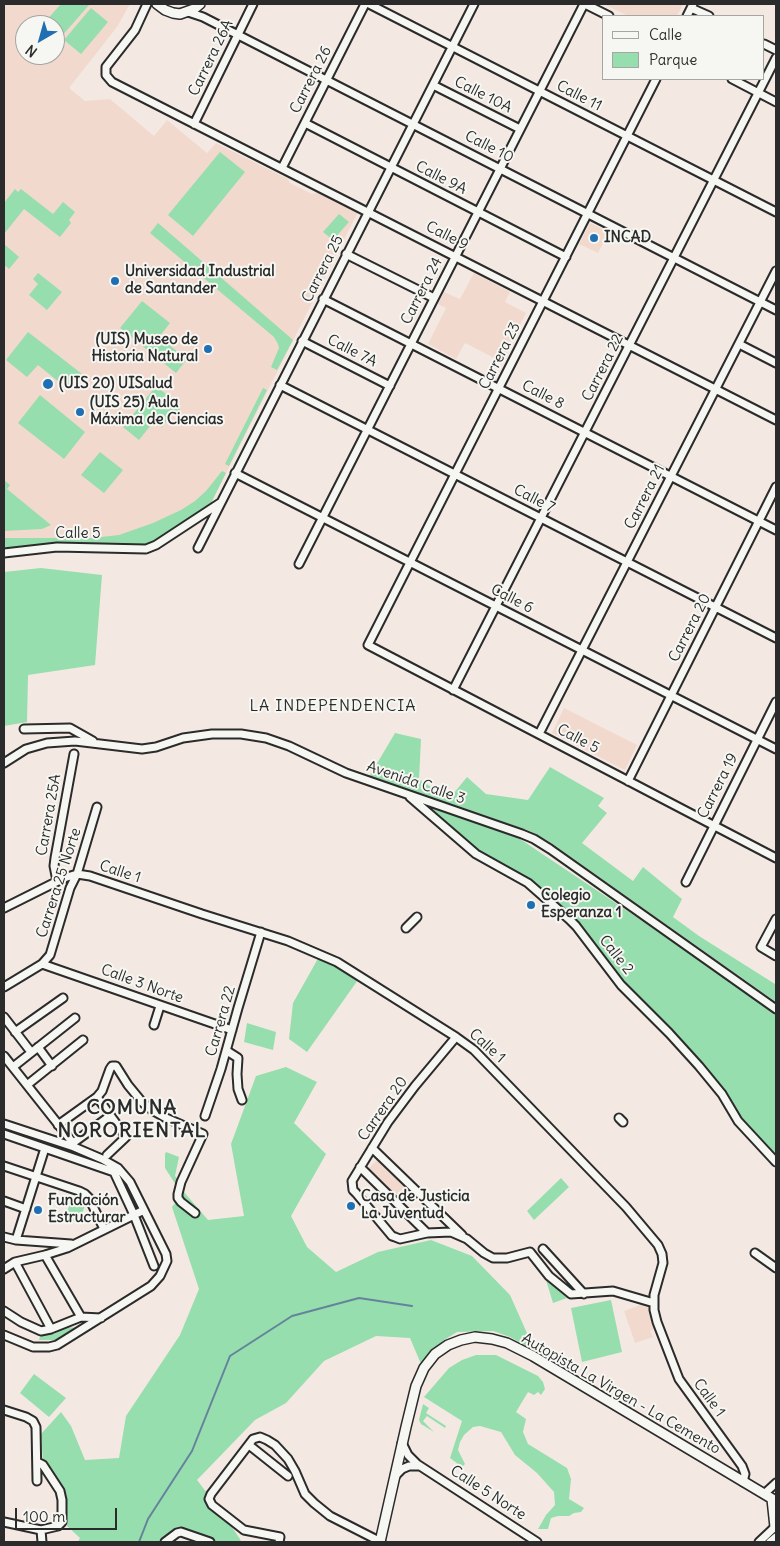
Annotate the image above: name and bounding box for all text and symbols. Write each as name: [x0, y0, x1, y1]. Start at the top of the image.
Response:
north arrow: [15, 15, 65, 65]
legend: [602, 15, 765, 80]
street label: Carrera 26A: [185, 17, 237, 99]
text: Calle: [649, 25, 682, 44]
text: N: [22, 41, 41, 61]
street label: Carrera 26: [286, 43, 336, 117]
text: Parque: [649, 50, 697, 69]
street label: Calle 10A: [451, 73, 515, 117]
street label: Calle 11: [553, 77, 605, 115]
street label: Calle 10: [462, 127, 516, 167]
street label: Calle 9A: [412, 158, 470, 198]
street label: Calle 9: [423, 218, 471, 254]
place label: INCAD: [604, 229, 651, 247]
street label: Carrera 25: [298, 232, 348, 306]
marker: INCAD: [588, 232, 600, 244]
street label: Carrera 24: [397, 254, 447, 328]
place label: Universidad Industrial de Santander: [125, 263, 275, 298]
marker: Universidad Industrial de Santander: [109, 275, 121, 287]
street label: Carrera 23: [475, 319, 525, 393]
place label: (UIS) Museo de Historia Natural: [91, 331, 198, 366]
street label: Calle 7A: [324, 331, 380, 371]
street label: Carrera 22: [578, 332, 628, 404]
marker: (UIS) Museo de Historia Natural: [202, 343, 214, 355]
place label: (UIS 20) UISalud: [59, 375, 173, 393]
marker: (UIS 20) UISalud: [41, 377, 55, 391]
street label: Calle 8: [519, 377, 567, 413]
place label: (UIS 25) Aula Máxima de Ciencias: [90, 394, 223, 429]
marker: (UIS 25) Aula Máxima de Ciencias: [74, 406, 86, 418]
street label: Carrera 21: [621, 462, 669, 532]
street label: Calle 7: [510, 481, 558, 517]
street label: Calle 5: [55, 525, 101, 543]
street label: Calle 6: [488, 581, 536, 617]
street label: Carrera 20: [665, 591, 715, 665]
district label: LA INDEPENDENCIA: [247, 696, 419, 716]
street label: Calle 5: [554, 720, 602, 758]
street label: Carrera 19: [694, 750, 742, 822]
street label: Avenida Calle 3: [364, 758, 468, 808]
street label: Carrera 25A: [33, 773, 65, 857]
street label: Carrera 25 Norte: [33, 826, 85, 940]
street label: Calle 1: [97, 857, 143, 887]
place label: Colegio Esperanza 1: [541, 887, 622, 922]
marker: Colegio Esperanza 1: [525, 899, 537, 911]
street label: Calle 2: [595, 932, 637, 978]
street label: Calle 3 Norte: [98, 961, 186, 1007]
street label: Carrera 22: [202, 984, 240, 1058]
street label: Calle 1: [465, 1025, 509, 1067]
street label: Carrera 20: [354, 1073, 412, 1145]
district label: COMUNA NORORIENTAL: [56, 1096, 208, 1143]
place label: Casa de Justicia La Juventud: [361, 1188, 470, 1223]
place label: Fundación Estructurar: [48, 1192, 126, 1227]
marker: Casa de Justicia La Juventud: [345, 1200, 357, 1212]
marker: Fundación Estructurar: [32, 1204, 44, 1216]
street label: Autopista La Virgen - La Cemento: [518, 1330, 724, 1458]
street label: Calle 1: [689, 1375, 729, 1421]
street label: Calle 5 Norte: [447, 1462, 529, 1524]
scale bar: [18, 1498, 120, 1530]
text: 100 m: [23, 1507, 65, 1526]

